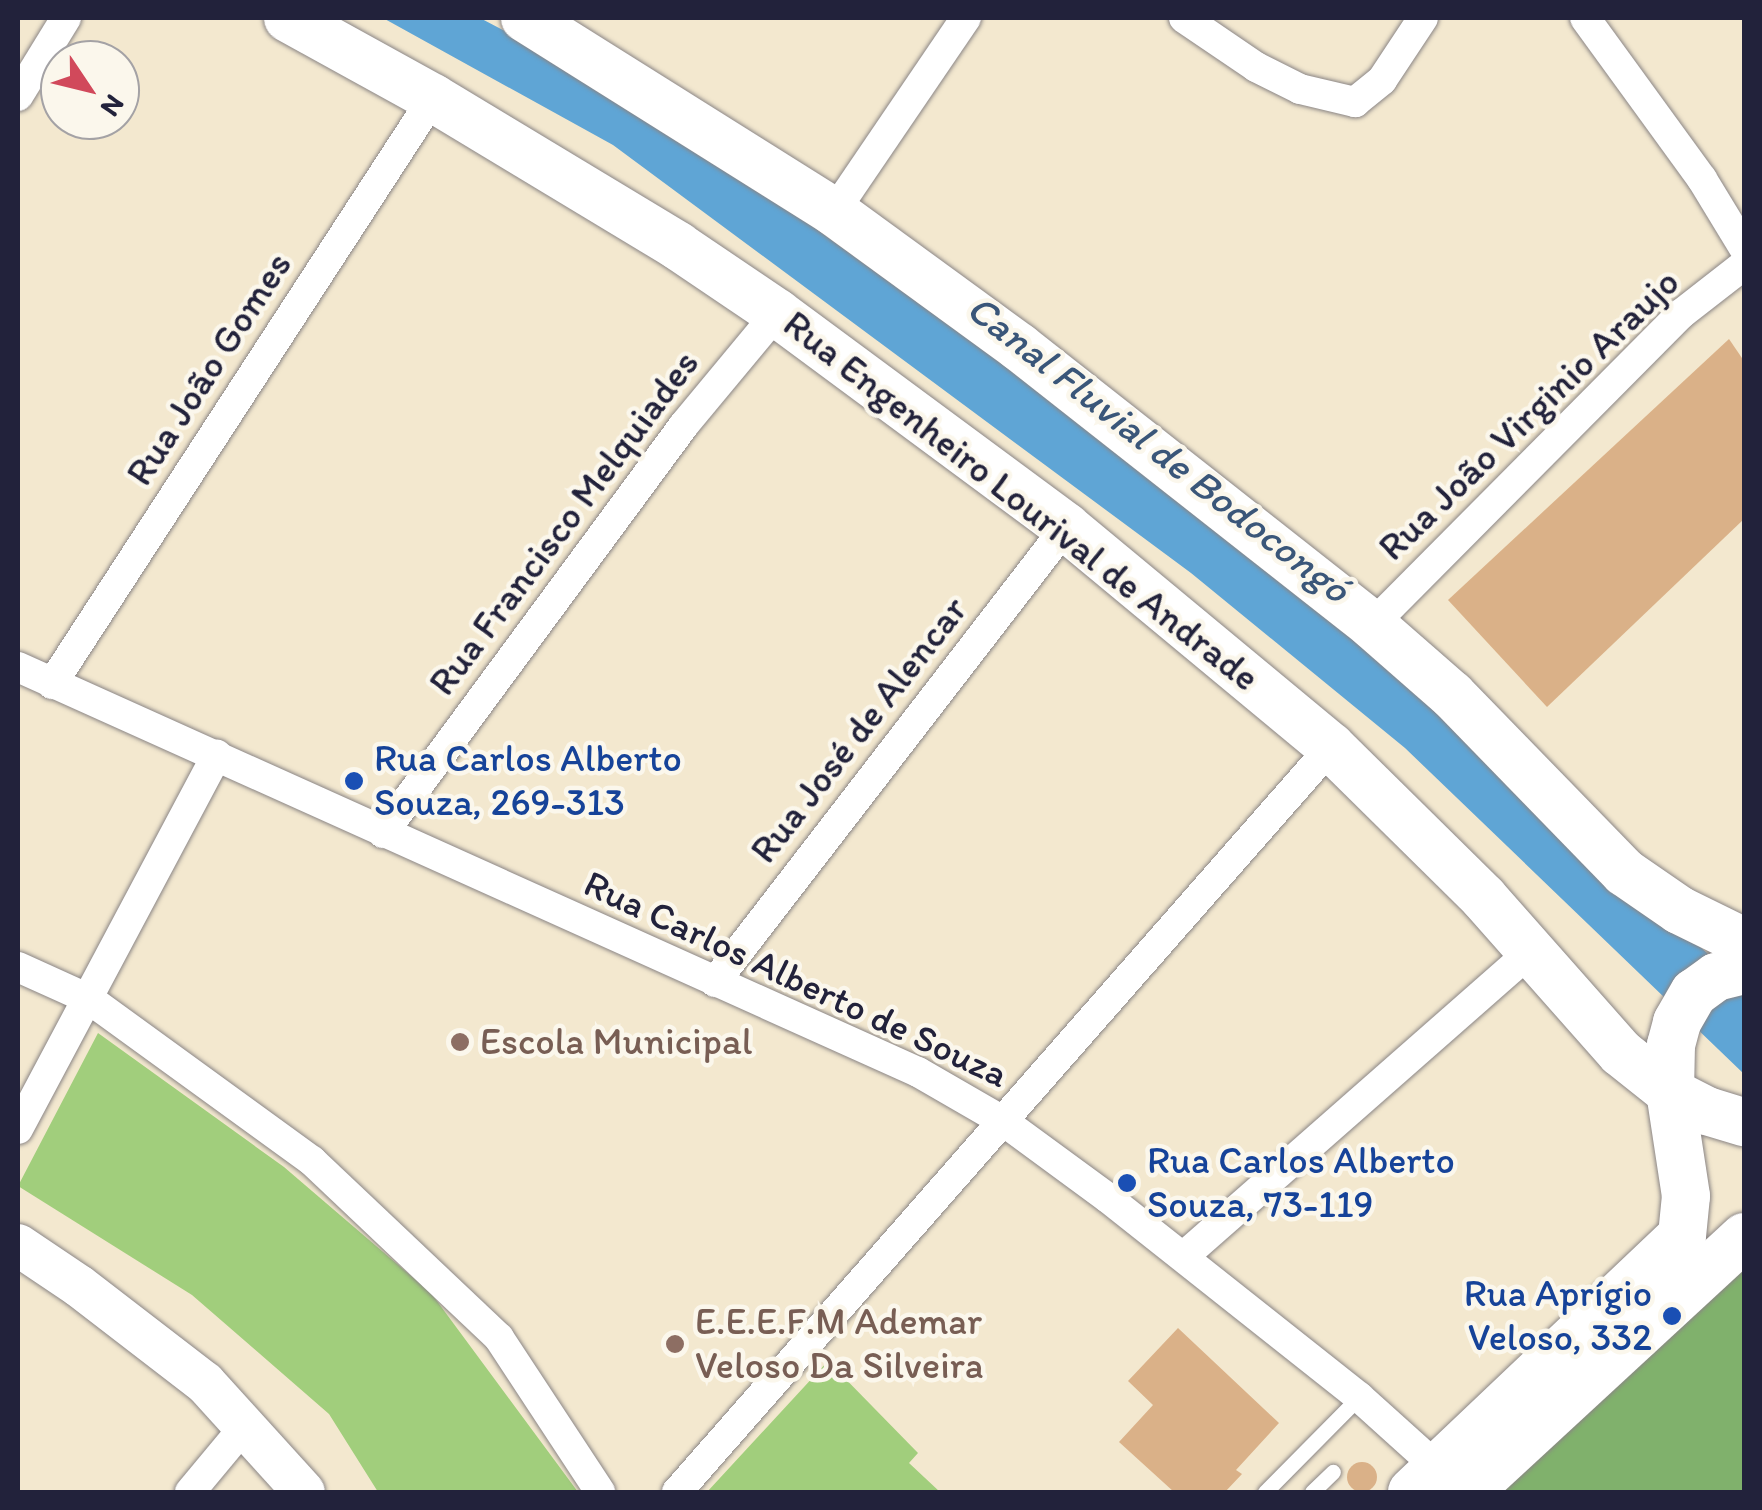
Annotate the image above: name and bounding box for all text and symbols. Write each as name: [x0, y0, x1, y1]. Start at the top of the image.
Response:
north arrow: [40, 40, 140, 140]
text: N: [94, 89, 132, 124]
street label: Rua João Gomes: [117, 244, 301, 494]
street label: Rua João Virginio Araujo: [1369, 260, 1689, 570]
water label: Canal Fluvial de Bodocongó: [958, 283, 1360, 613]
street label: Rua Engenheiro Lourival de Andrade: [774, 301, 1268, 701]
street label: Rua Francisco Melquiades: [420, 342, 708, 704]
street label: Rua José de Alencar: [741, 588, 977, 872]
place label: Rua Carlos Alberto Souza, 269-313: [374, 736, 682, 826]
marker: Rua Carlos Alberto Souza, 269-313: [343, 770, 365, 792]
street label: Rua Carlos Alberto de Souza: [577, 861, 1015, 1097]
place label: Escola Municipal: [480, 1019, 752, 1065]
marker: Escola Municipal: [449, 1031, 471, 1053]
place label: Rua Carlos Alberto Souza, 73-119: [1147, 1138, 1455, 1228]
marker: Rua Carlos Alberto Souza, 73-119: [1116, 1172, 1138, 1194]
place label: Rua Aprígio Veloso, 332: [1464, 1271, 1652, 1360]
place label: E.E.E.F.M Ademar Veloso Da Silveira: [695, 1299, 984, 1388]
marker: Rua Aprígio Veloso, 332: [1661, 1305, 1683, 1327]
marker: E.E.E.F.M Ademar Veloso Da Silveira: [664, 1333, 686, 1355]

